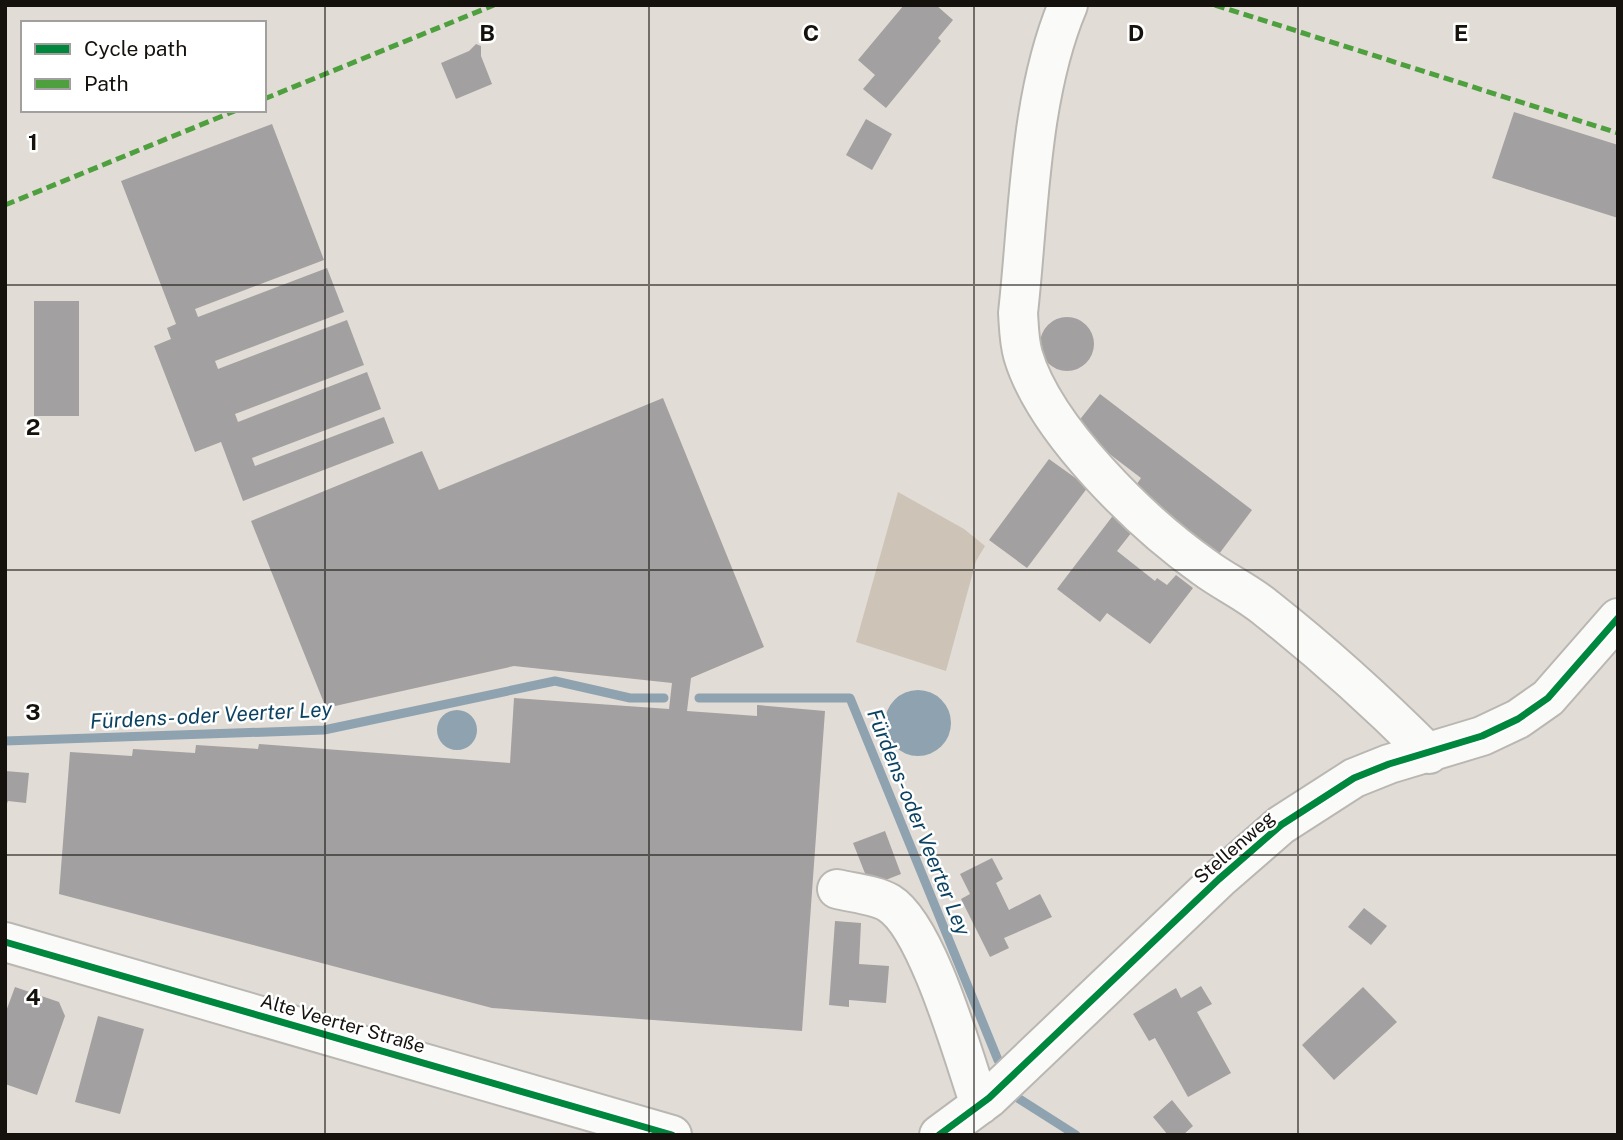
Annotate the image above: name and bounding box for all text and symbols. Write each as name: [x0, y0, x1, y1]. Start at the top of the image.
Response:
text: B: [479, 19, 495, 46]
text: C: [803, 19, 819, 46]
text: D: [1128, 19, 1144, 46]
text: E: [1454, 19, 1468, 46]
legend: [21, 21, 266, 112]
text: Cycle path: [84, 36, 187, 61]
text: Path: [84, 71, 129, 96]
text: 1: [28, 128, 38, 155]
text: 2: [26, 413, 40, 440]
water label: Fürdens- oder Veerter Ley: [89, 696, 333, 734]
text: 3: [25, 698, 41, 725]
water label: Fürdens- oder Veerter Ley: [862, 705, 976, 939]
street label: Stellenweg: [1189, 806, 1279, 888]
text: 4: [25, 983, 41, 1010]
street label: Alte Veerter Straße: [258, 989, 428, 1057]

